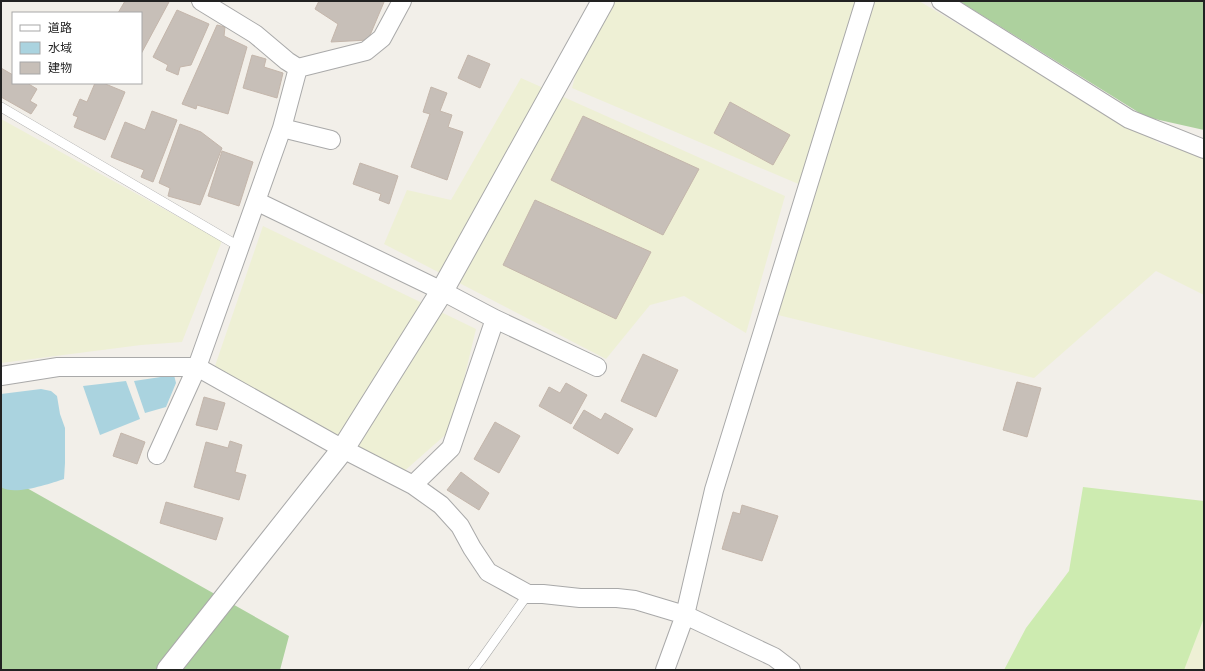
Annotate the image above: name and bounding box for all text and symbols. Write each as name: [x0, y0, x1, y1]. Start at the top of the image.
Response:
legend: [12, 12, 142, 84]
text: 道路: [48, 20, 72, 35]
text: 水域: [48, 40, 72, 55]
text: 建物: [48, 60, 72, 75]

